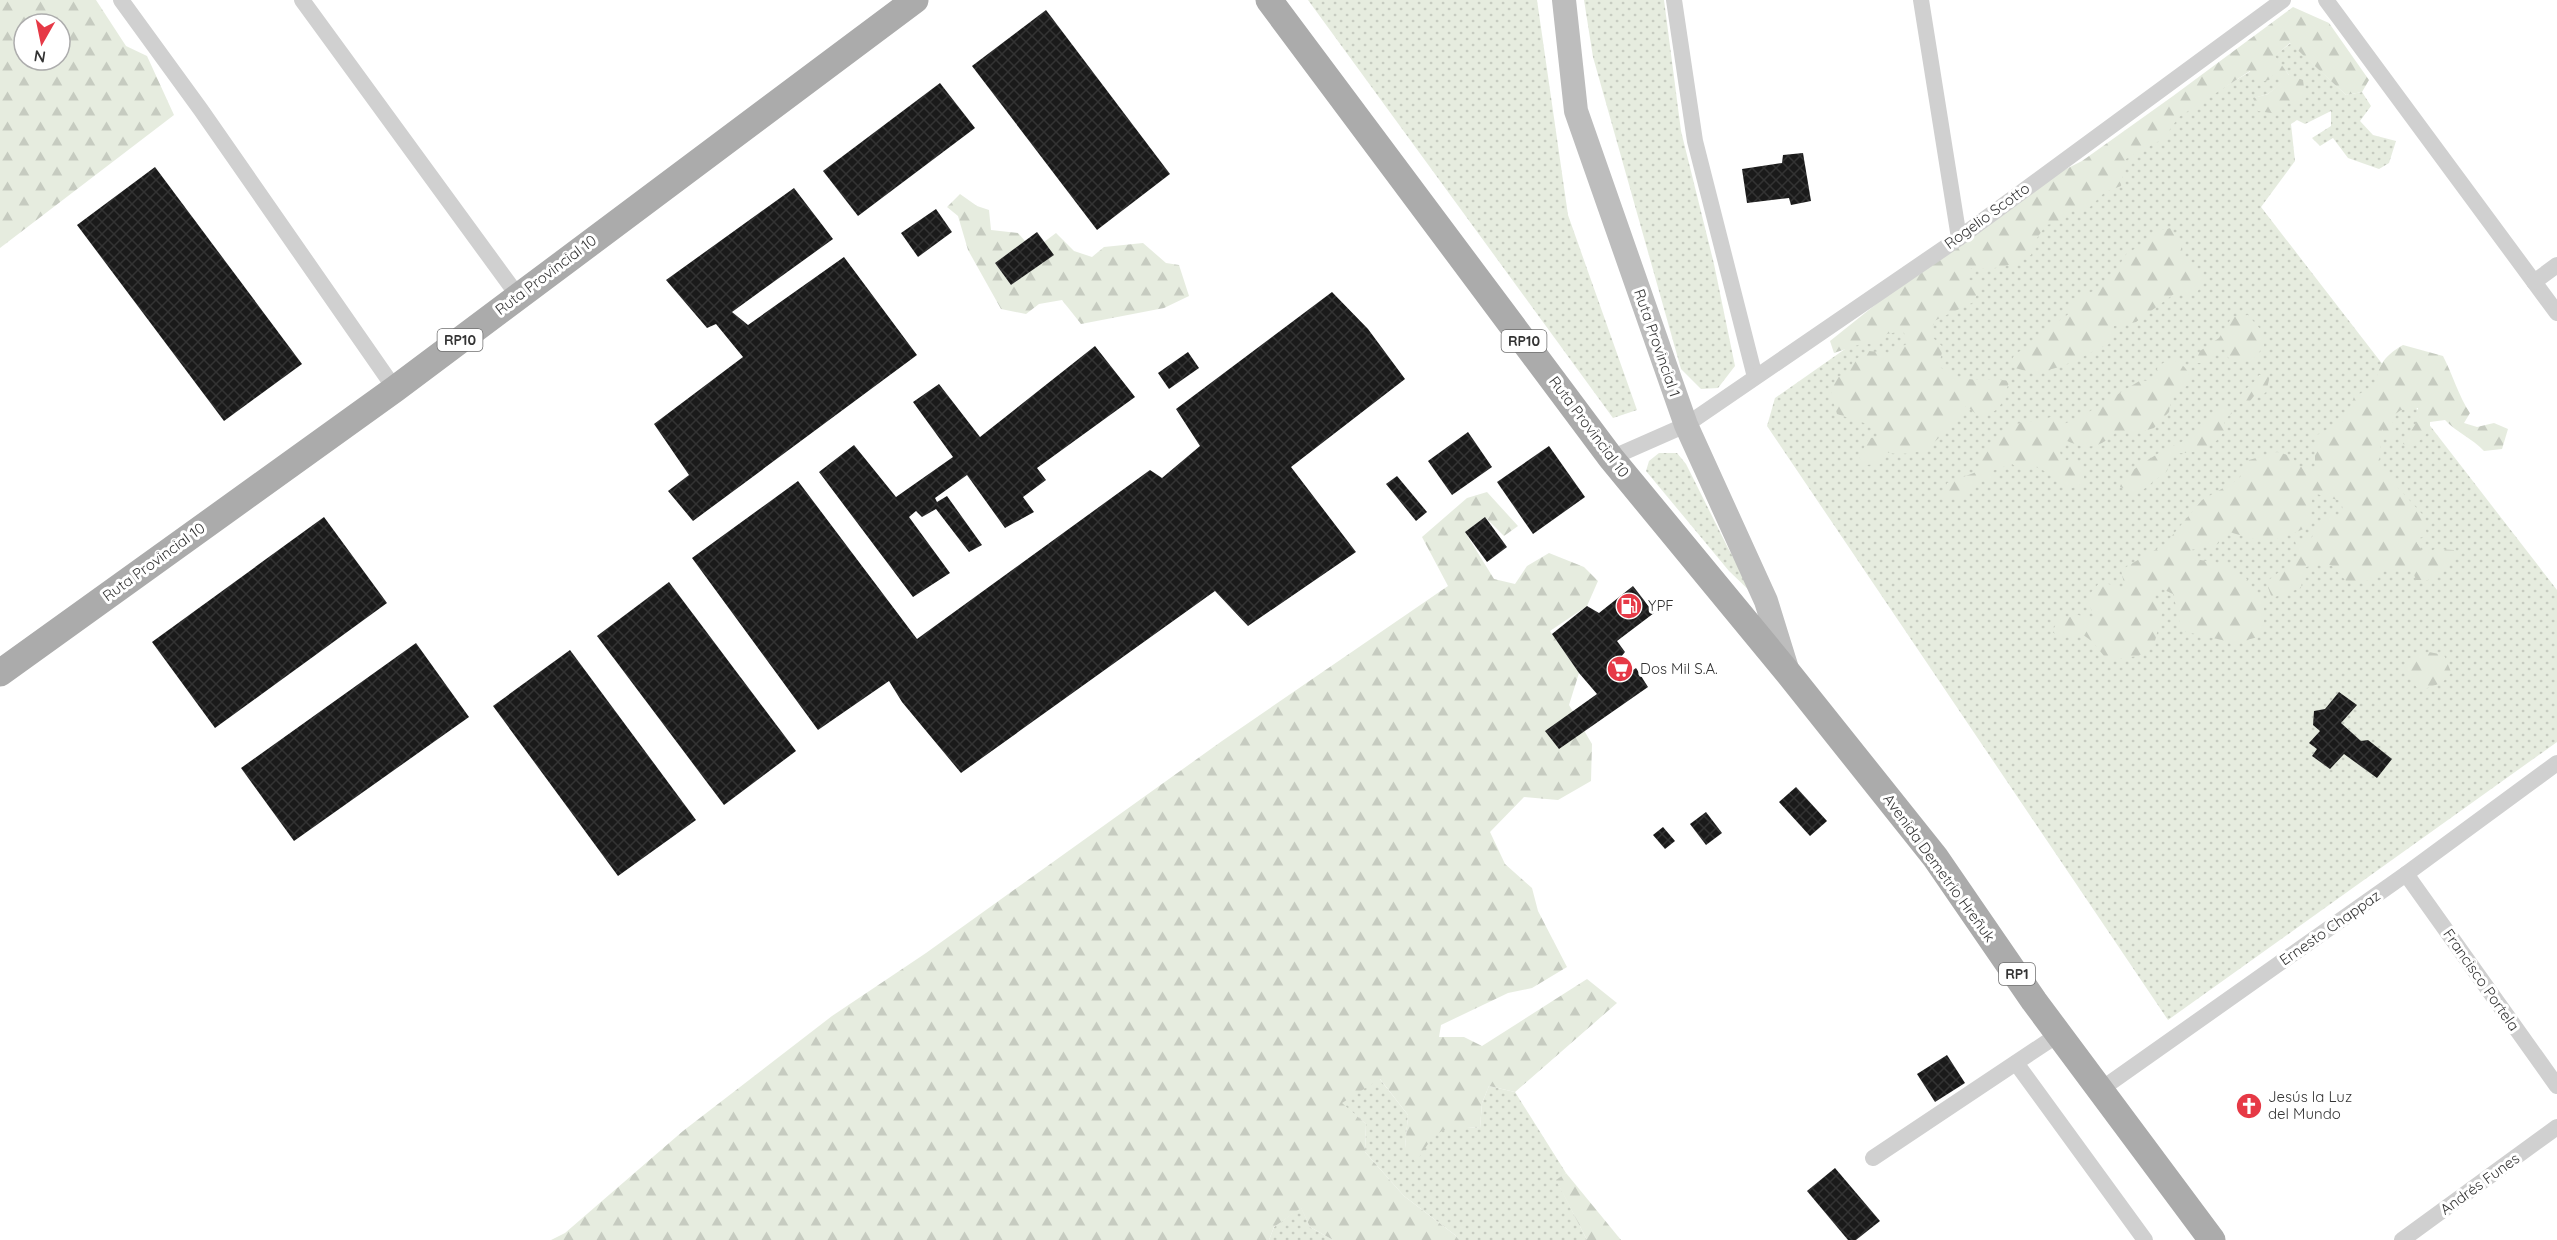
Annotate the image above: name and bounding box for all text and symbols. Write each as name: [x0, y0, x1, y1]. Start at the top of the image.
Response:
north arrow: [12, 12, 72, 72]
text: N: [32, 46, 47, 68]
street label: Rogelio Scotto: [1940, 178, 2033, 253]
street label: Ruta Provincial 10: [491, 230, 600, 319]
street label: Ruta Provincial 1: [1630, 286, 1685, 399]
road number: RP10: [438, 329, 482, 351]
road number: RP10: [1502, 330, 1546, 352]
street label: Ruta Provincial 10: [1545, 372, 1634, 481]
street label: Ruta Provincial 10: [99, 518, 209, 605]
fuel station icon: YPF: [1614, 591, 1644, 621]
place label: YPF: [1648, 596, 1674, 615]
supermarket icon: Dos Mil S.A.: [1605, 654, 1635, 684]
place label: Dos Mil S.A.: [1640, 659, 1718, 678]
street label: Avenida Demetrio Hreñuk: [1879, 790, 2000, 945]
street label: Ernesto Chappaz: [2276, 886, 2384, 969]
street label: Francisco Portela: [2439, 925, 2524, 1034]
road number: RP1: [1999, 963, 2035, 985]
place label: Jesús la Luz del Mundo: [2268, 1087, 2352, 1123]
church icon: Jesús la Luz del Mundo: [2234, 1091, 2264, 1121]
street label: Andrés Funes: [2436, 1148, 2523, 1219]

